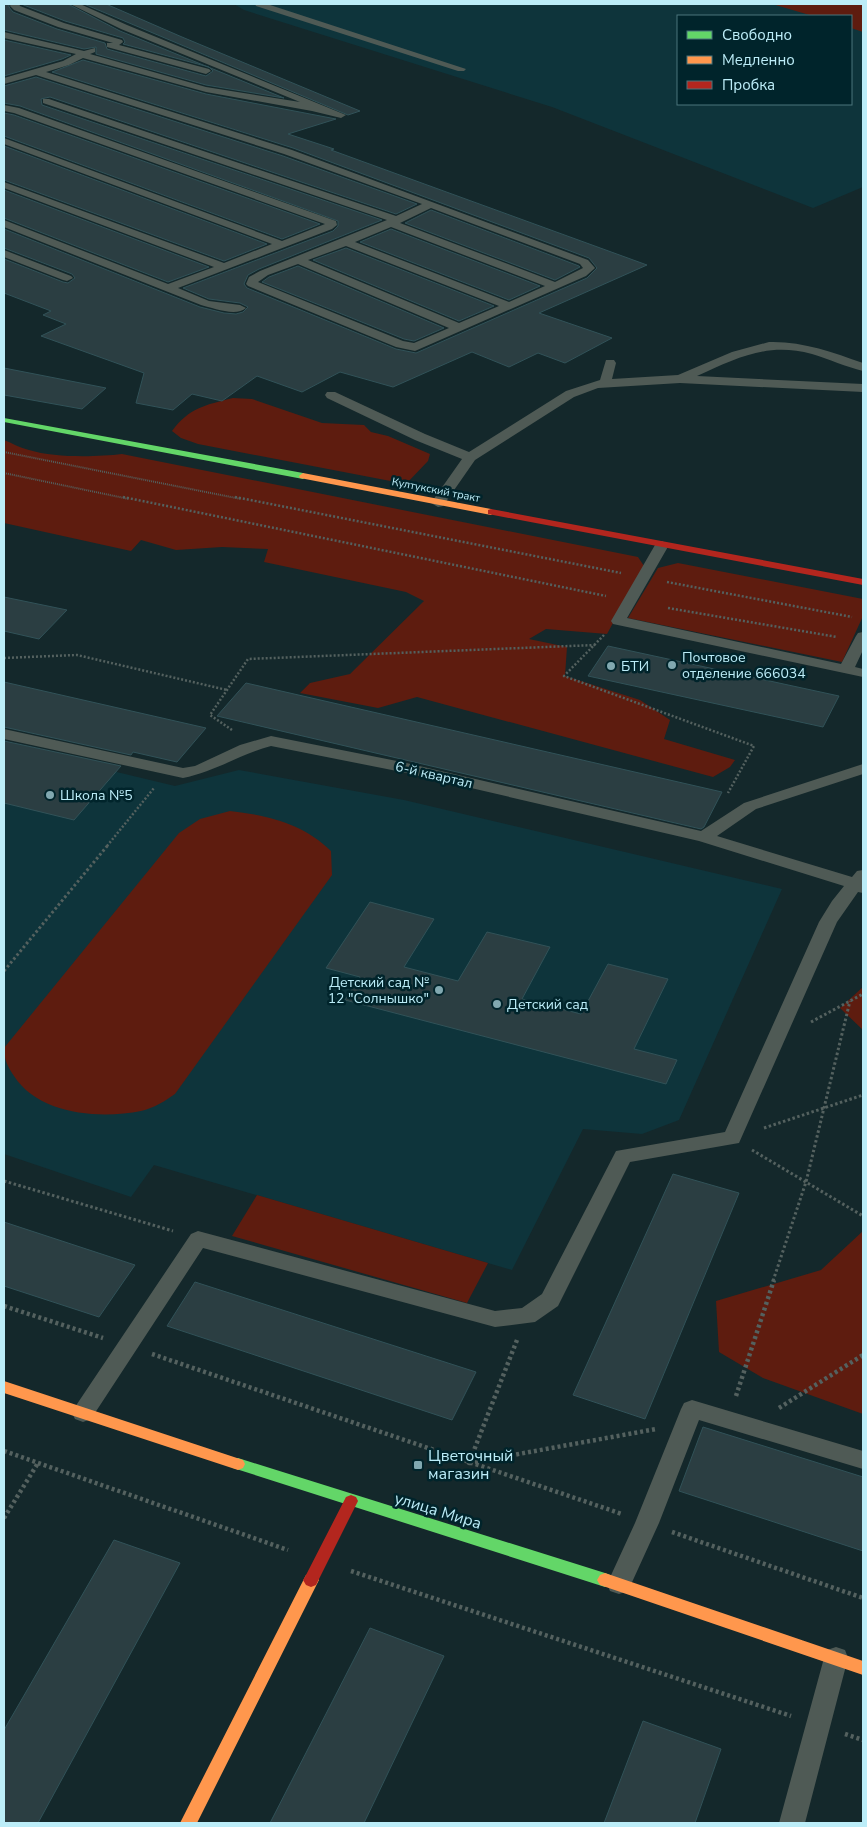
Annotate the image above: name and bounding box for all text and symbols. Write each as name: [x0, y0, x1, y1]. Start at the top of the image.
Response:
legend: [677, 15, 852, 105]
text: Свободно: [722, 25, 792, 45]
text: Медленно: [722, 50, 795, 70]
text: Пробка: [722, 75, 775, 95]
street label: Култукский тракт: [391, 474, 482, 506]
place label: Почтовое отделение 666034: [682, 648, 806, 683]
place label: БТИ: [621, 657, 649, 676]
marker: Почтовое отделение 666034: [666, 659, 678, 671]
marker: БТИ: [605, 660, 617, 672]
street label: 6-й квартал: [393, 757, 475, 793]
place label: Школа №5: [60, 786, 133, 805]
marker: Школа №5: [44, 789, 56, 801]
place label: Детский сад № 12 "Солнышко": [328, 973, 429, 1008]
marker: Детский сад № 12 "Солнышко": [433, 984, 445, 996]
place label: Детский сад: [507, 995, 588, 1014]
marker: Детский сад: [491, 998, 503, 1010]
place label: Цветочный магазин: [428, 1445, 513, 1485]
marker: Цветочный магазин: [412, 1459, 424, 1471]
street label: улица Мира: [392, 1487, 484, 1535]

